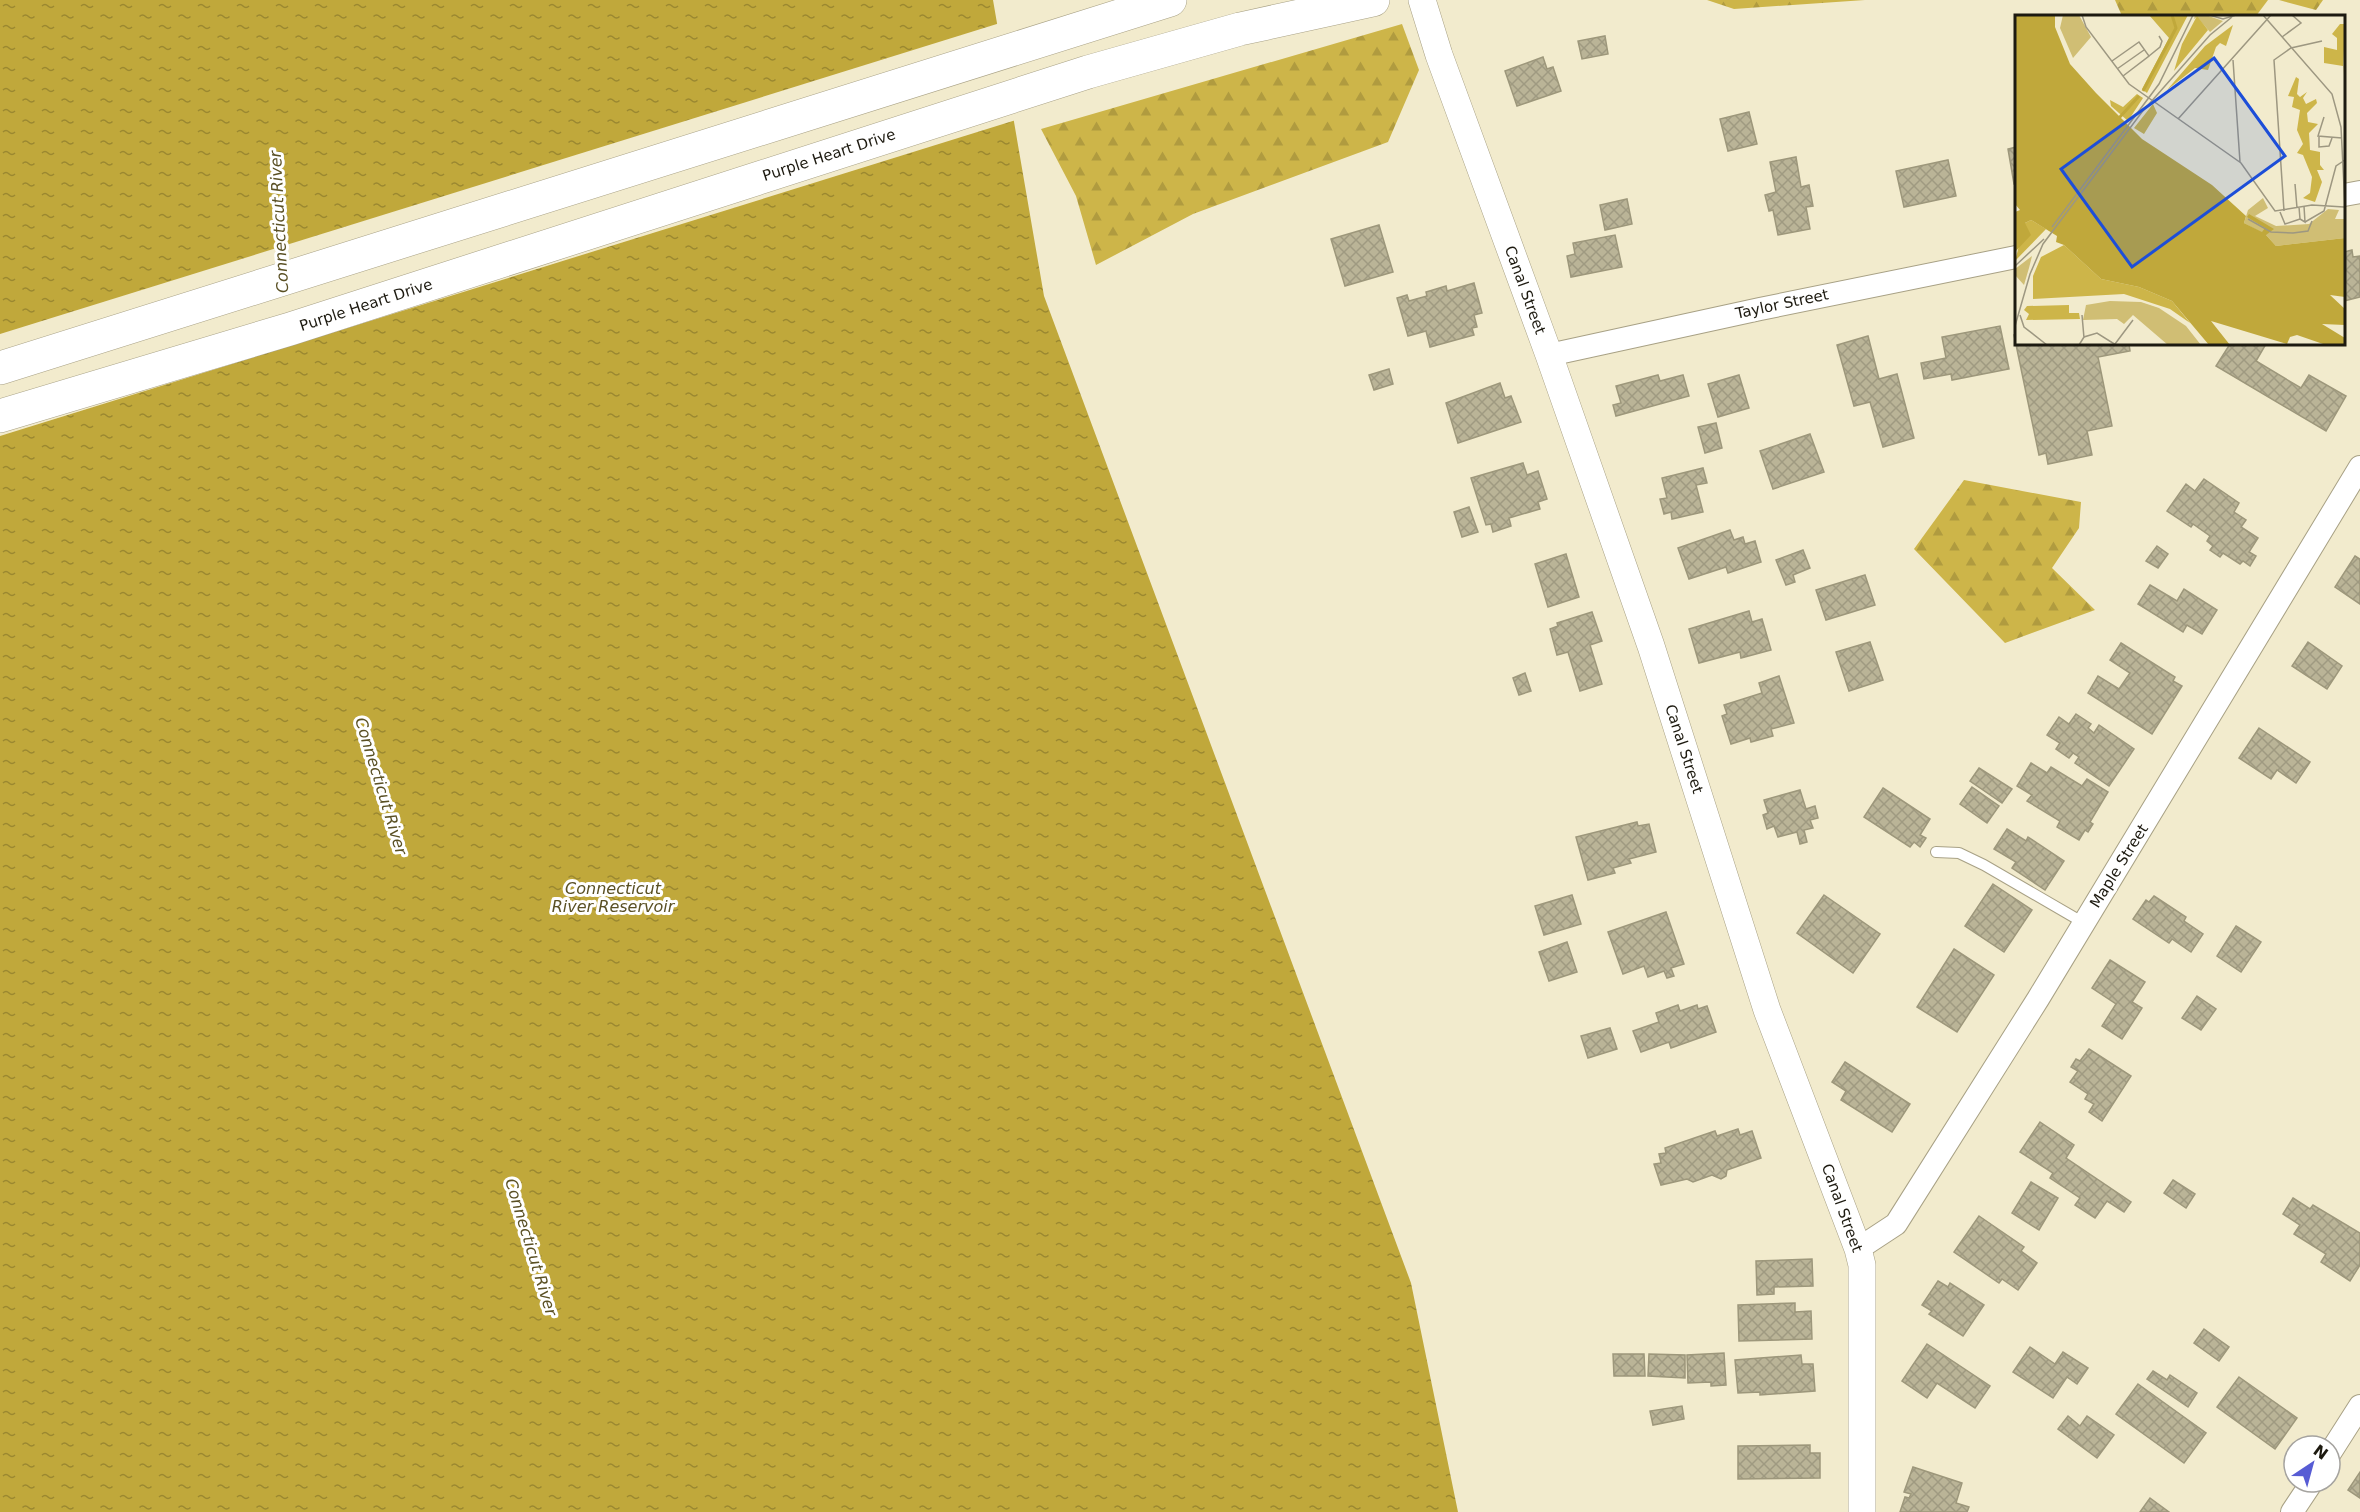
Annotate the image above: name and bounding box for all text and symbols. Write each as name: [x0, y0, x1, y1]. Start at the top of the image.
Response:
inset map: [2015, 15, 2345, 345]
street label: Purple Heart Drive: [760, 125, 898, 185]
water label: Connecticut River: [266, 149, 292, 294]
street label: Canal Street: [1501, 243, 1549, 337]
street label: Purple Heart Drive: [297, 275, 435, 335]
street label: Taylor Street: [1733, 285, 1830, 323]
street label: Canal Street: [1661, 702, 1707, 796]
water label: Connecticut River: [351, 715, 411, 858]
street label: Maple Street: [2086, 821, 2152, 911]
water label: Connecticut River Reservoir: [552, 879, 676, 916]
street label: Canal Street: [1818, 1161, 1866, 1255]
water label: Connecticut River: [501, 1176, 561, 1319]
north arrow: [2282, 1434, 2342, 1494]
text: N: [2310, 1441, 2332, 1464]

